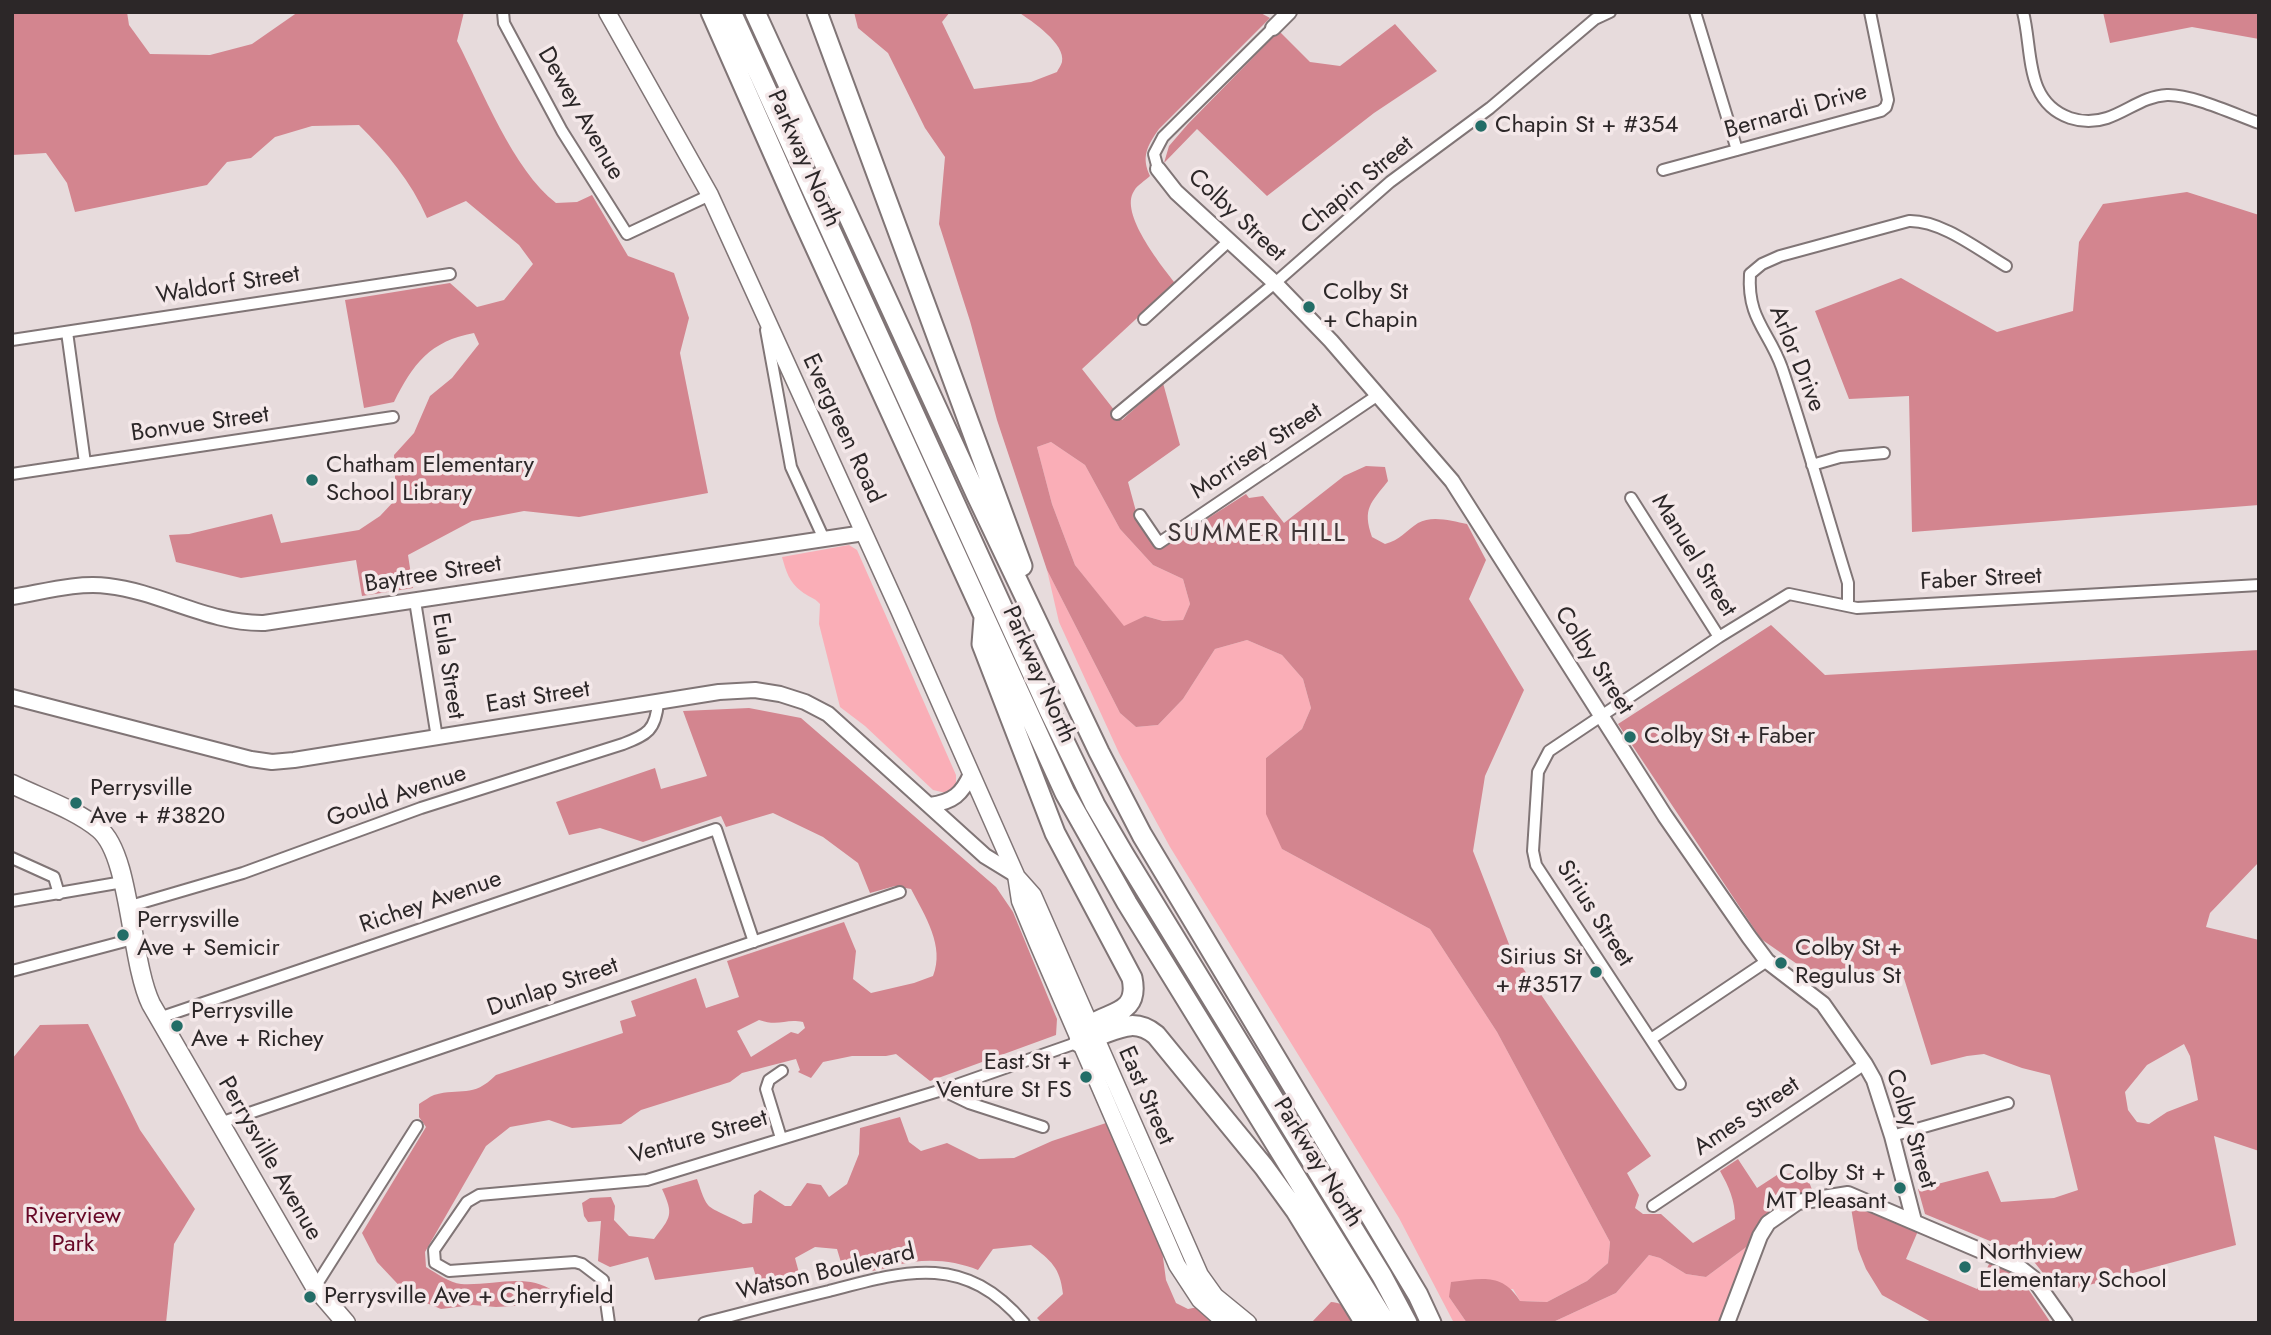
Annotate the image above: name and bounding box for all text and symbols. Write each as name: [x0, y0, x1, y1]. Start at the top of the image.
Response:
street label: Dewey Avenue: [530, 42, 630, 186]
street label: Bernardi Drive: [1721, 78, 1871, 146]
street label: Parkway North: [760, 86, 846, 232]
place label: Chapin St + #354: [1495, 112, 1679, 140]
marker: Chapin St + #354: [1473, 118, 1489, 134]
street label: Chapin Street: [1296, 131, 1420, 241]
street label: Colby Street: [1181, 163, 1291, 269]
street label: Waldorf Street: [154, 260, 302, 312]
place label: Colby St + Chapin: [1323, 279, 1418, 335]
marker: Colby St + Chapin: [1301, 299, 1317, 315]
street label: Arlor Drive: [1762, 302, 1830, 416]
street label: Evergreen Road: [795, 350, 889, 508]
street label: Morrisey Street: [1186, 398, 1328, 506]
street label: Bonvue Street: [129, 401, 271, 449]
place label: Chatham Elementary School Library: [326, 452, 534, 508]
marker: Chatham Elementary School Library: [304, 472, 320, 488]
street label: Manuel Street: [1644, 490, 1742, 622]
district label: SUMMER HILL: [1169, 519, 1345, 551]
street label: Baytree Street: [363, 550, 503, 600]
street label: Faber Street: [1920, 562, 2042, 598]
street label: Colby Street: [1547, 601, 1639, 721]
street label: Parkway North: [995, 602, 1081, 748]
street label: Eula Street: [424, 611, 470, 721]
street label: East Street: [484, 676, 592, 720]
place label: Colby St + Faber: [1644, 723, 1815, 751]
marker: Colby St + Faber: [1622, 729, 1638, 745]
street label: Gould Avenue: [324, 760, 470, 834]
place label: Perrysville Ave + #3820: [90, 775, 225, 831]
marker: Perrysville Ave + #3820: [68, 795, 84, 811]
street label: Sirius Street: [1549, 856, 1639, 972]
street label: Richey Avenue: [356, 865, 506, 941]
place label: Perrysville Ave + Semicir: [137, 907, 280, 963]
marker: Perrysville Ave + Semicir: [115, 927, 131, 943]
place label: Colby St + Regulus St: [1795, 935, 1902, 991]
place label: Sirius St + #3517: [1495, 944, 1582, 1000]
street label: Dunlap Street: [484, 952, 622, 1024]
marker: Colby St + Regulus St: [1773, 955, 1789, 971]
marker: Sirius St + #3517: [1588, 964, 1604, 980]
place label: Perrysville Ave + Richey: [191, 998, 324, 1054]
marker: Perrysville Ave + Richey: [169, 1018, 185, 1034]
street label: East Street: [1111, 1042, 1179, 1150]
place label: East St + Venture St FS: [936, 1049, 1072, 1105]
street label: Colby Street: [1878, 1066, 1942, 1192]
marker: East St + Venture St FS: [1078, 1069, 1094, 1085]
street label: Ames Street: [1689, 1071, 1805, 1163]
street label: Perrysville Avenue: [210, 1072, 328, 1246]
street label: Parkway North: [1266, 1093, 1368, 1233]
street label: Venture Street: [627, 1105, 771, 1171]
place label: Colby St + MT Pleasant: [1766, 1160, 1886, 1216]
marker: Colby St + MT Pleasant: [1892, 1180, 1908, 1196]
park label: Riverview Park: [25, 1203, 121, 1259]
street label: Watson Boulevard: [734, 1239, 918, 1307]
place label: Northview Elementary School: [1979, 1239, 2167, 1295]
marker: Northview Elementary School: [1957, 1259, 1973, 1275]
place label: Perrysville Ave + Cherryfield: [324, 1283, 614, 1311]
marker: Perrysville Ave + Cherryfield: [302, 1289, 318, 1305]

